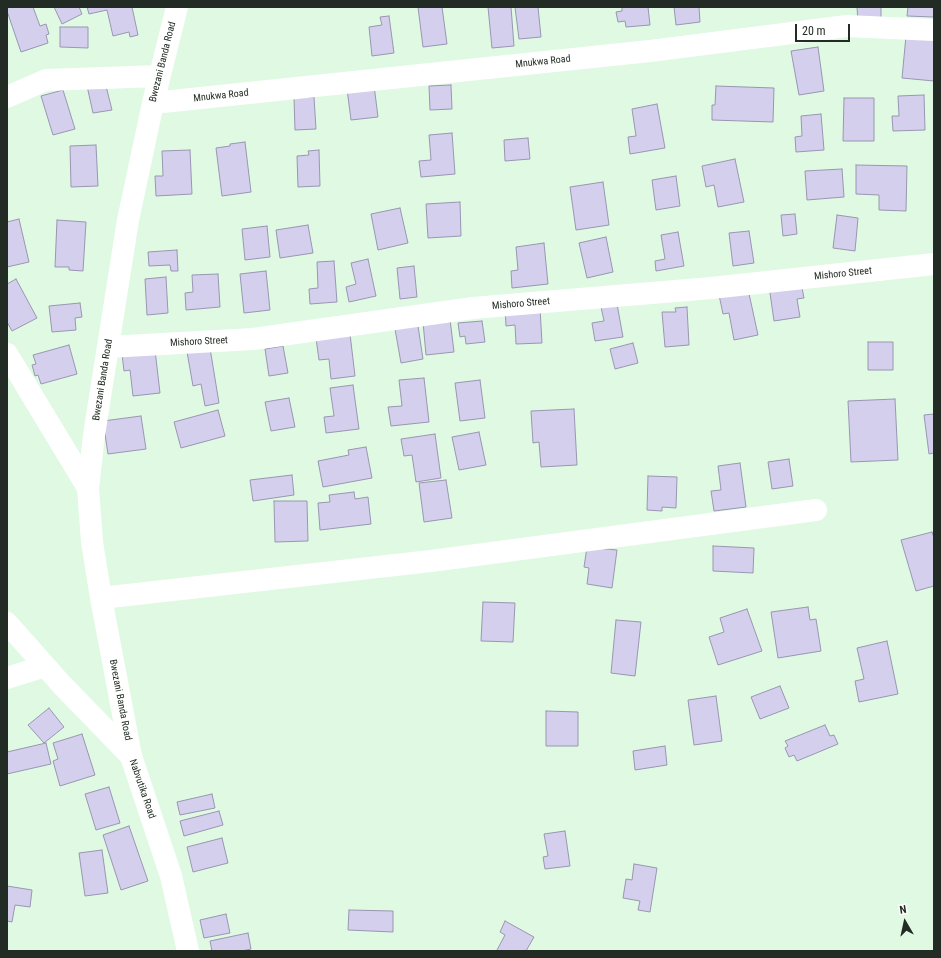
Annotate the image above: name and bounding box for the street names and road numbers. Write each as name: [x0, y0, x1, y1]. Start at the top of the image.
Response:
street label: Bwezani Banda Road: [147, 21, 179, 103]
street label: Mnukwa Road: [515, 53, 571, 71]
street label: Mnukwa Road: [193, 87, 249, 105]
street label: Mishoro Street: [814, 265, 872, 283]
street label: Mishoro Street: [492, 295, 550, 313]
street label: Mishoro Street: [170, 334, 228, 350]
street label: Bwezani Banda Road: [91, 338, 115, 422]
street label: Bwezani Banda Road: [106, 658, 134, 742]
street label: Nabvutika Road: [126, 758, 158, 820]

